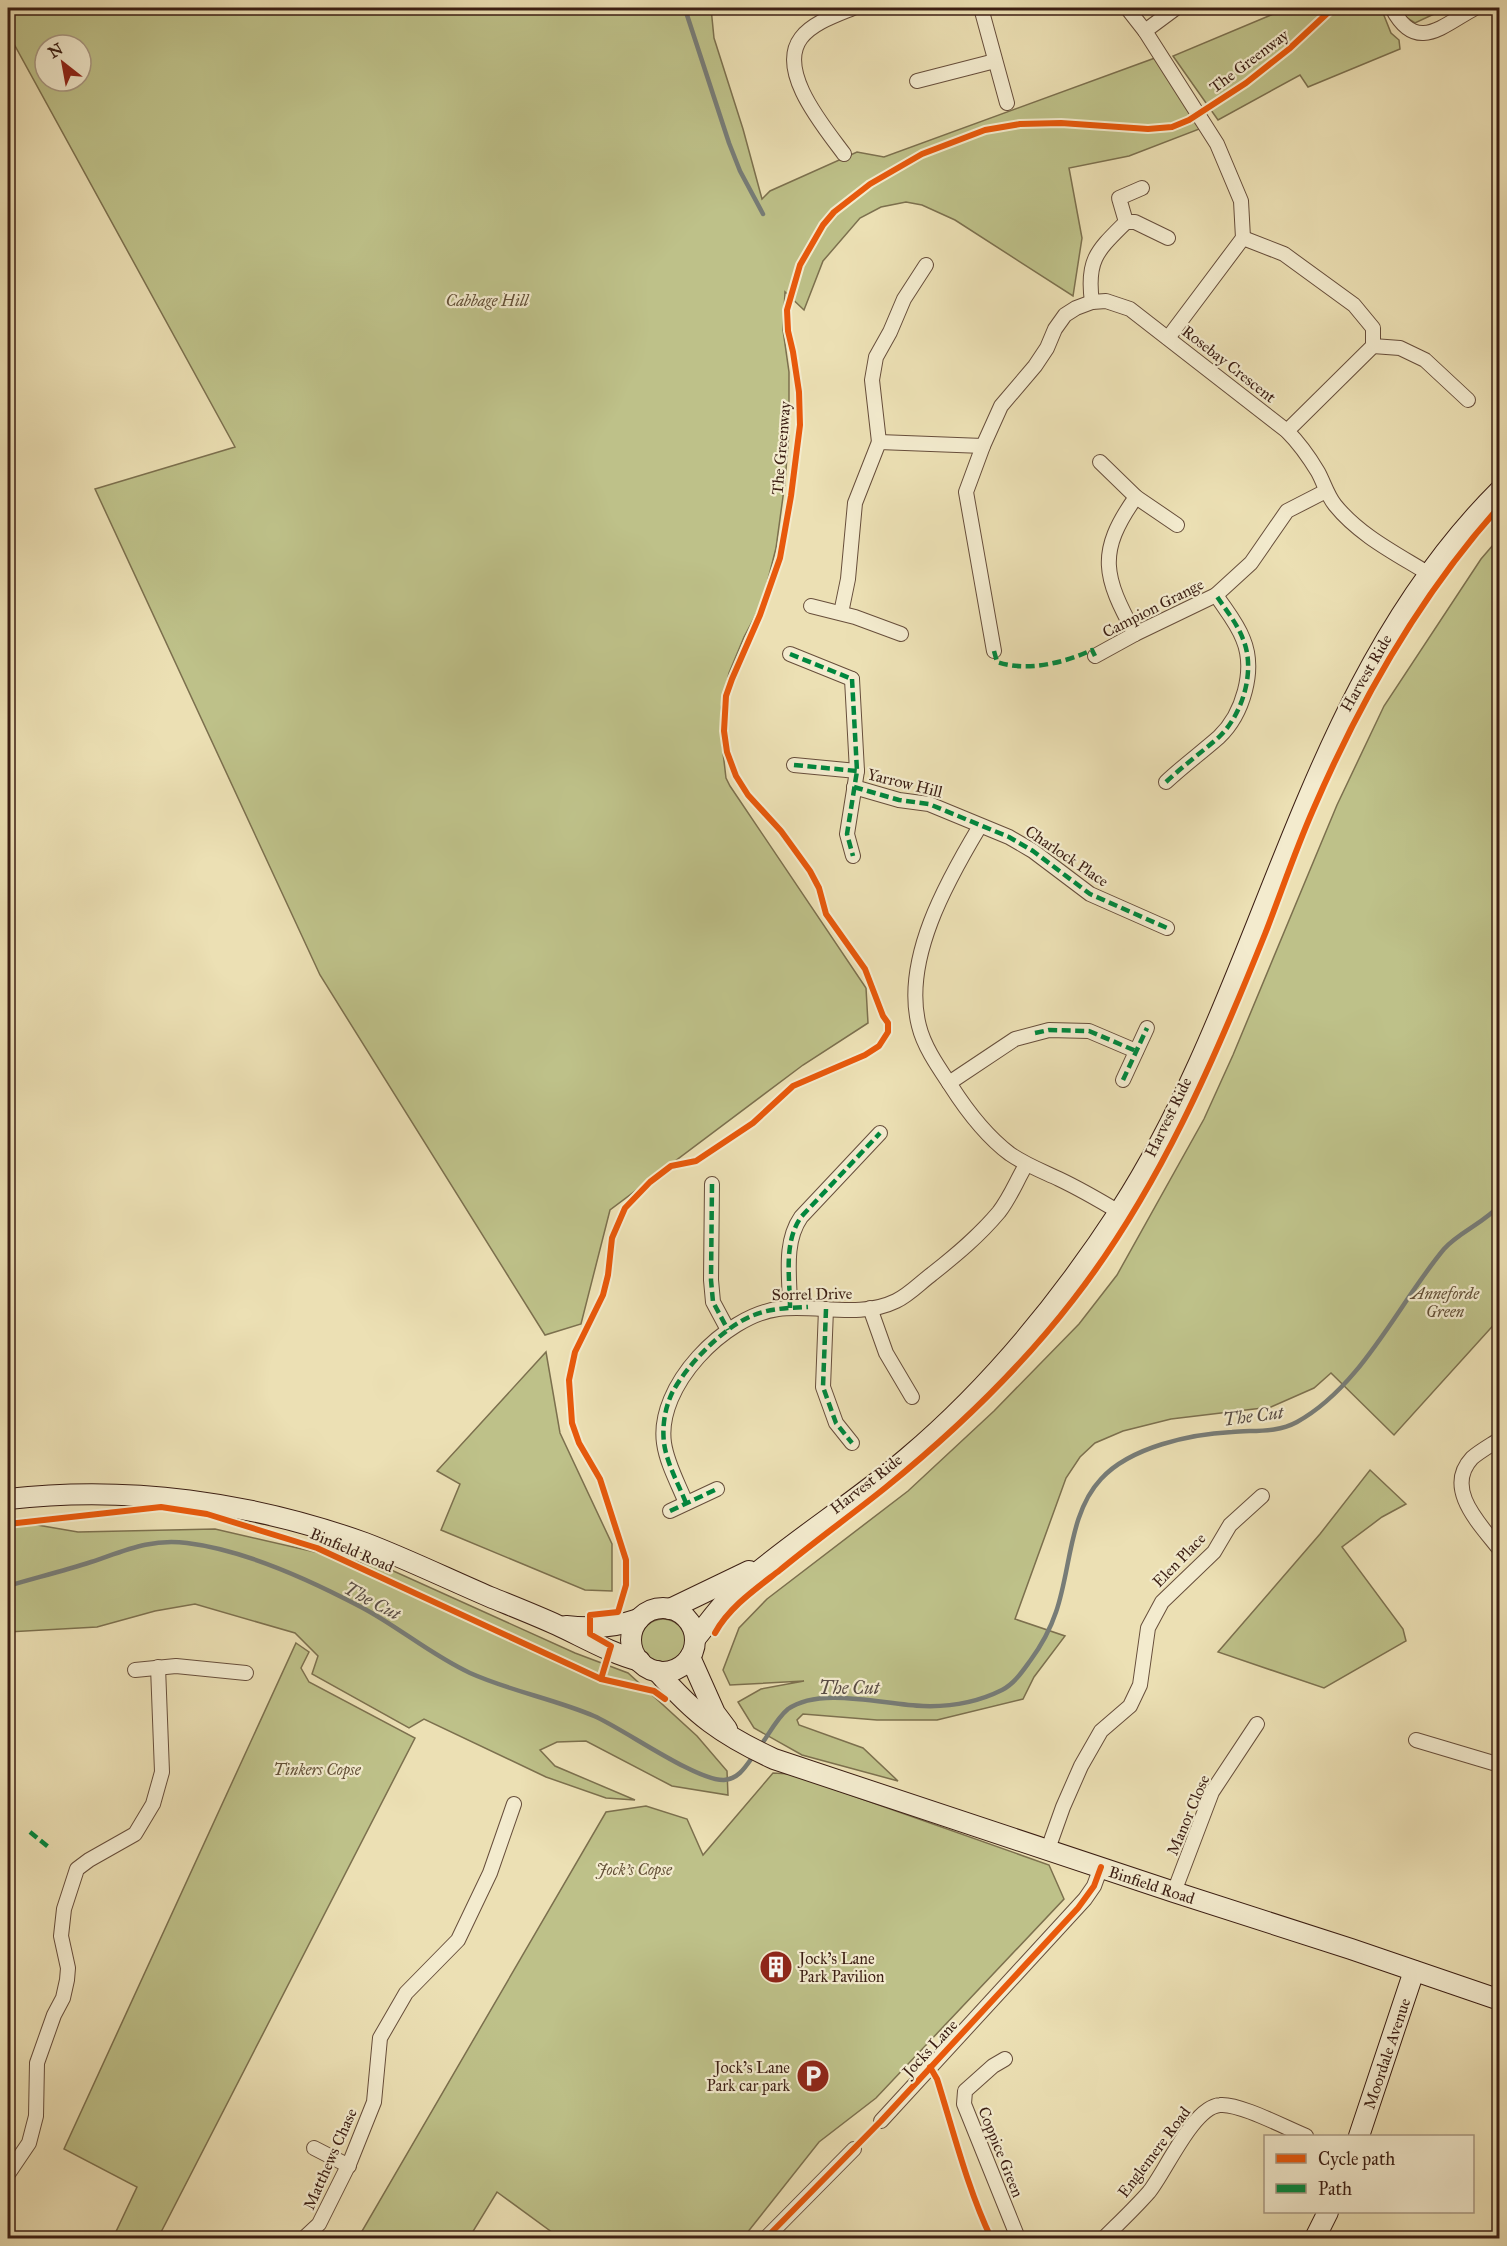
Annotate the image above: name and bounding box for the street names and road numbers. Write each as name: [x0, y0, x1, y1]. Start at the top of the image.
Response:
street label: The Greenway: [1206, 25, 1293, 97]
street label: Rosebay Crescent: [1178, 321, 1280, 407]
street label: The Greenway: [767, 400, 795, 496]
street label: Campion Grange: [1099, 574, 1207, 643]
street label: Harvest Ride: [1336, 631, 1396, 715]
street label: Yarrow Hill: [865, 764, 945, 802]
street label: Charlock Place: [1022, 821, 1112, 891]
street label: Harvest Ride: [1141, 1074, 1196, 1160]
street label: Sorrel Drive: [772, 1284, 853, 1304]
street label: Harvest Ride: [826, 1450, 906, 1518]
street label: Binfield Road: [307, 1524, 397, 1576]
street label: Elen Place: [1148, 1529, 1210, 1591]
street label: Manor Close: [1163, 1772, 1214, 1858]
street label: Binfield Road: [1106, 1862, 1197, 1908]
street label: Moordale Avenue: [1359, 1995, 1414, 2111]
street label: Jocks Lane: [897, 2015, 962, 2083]
street label: Englemere Road: [1114, 2103, 1195, 2202]
street label: Coppice Green: [974, 2104, 1028, 2200]
street label: Matthews Chase: [299, 2105, 361, 2213]

